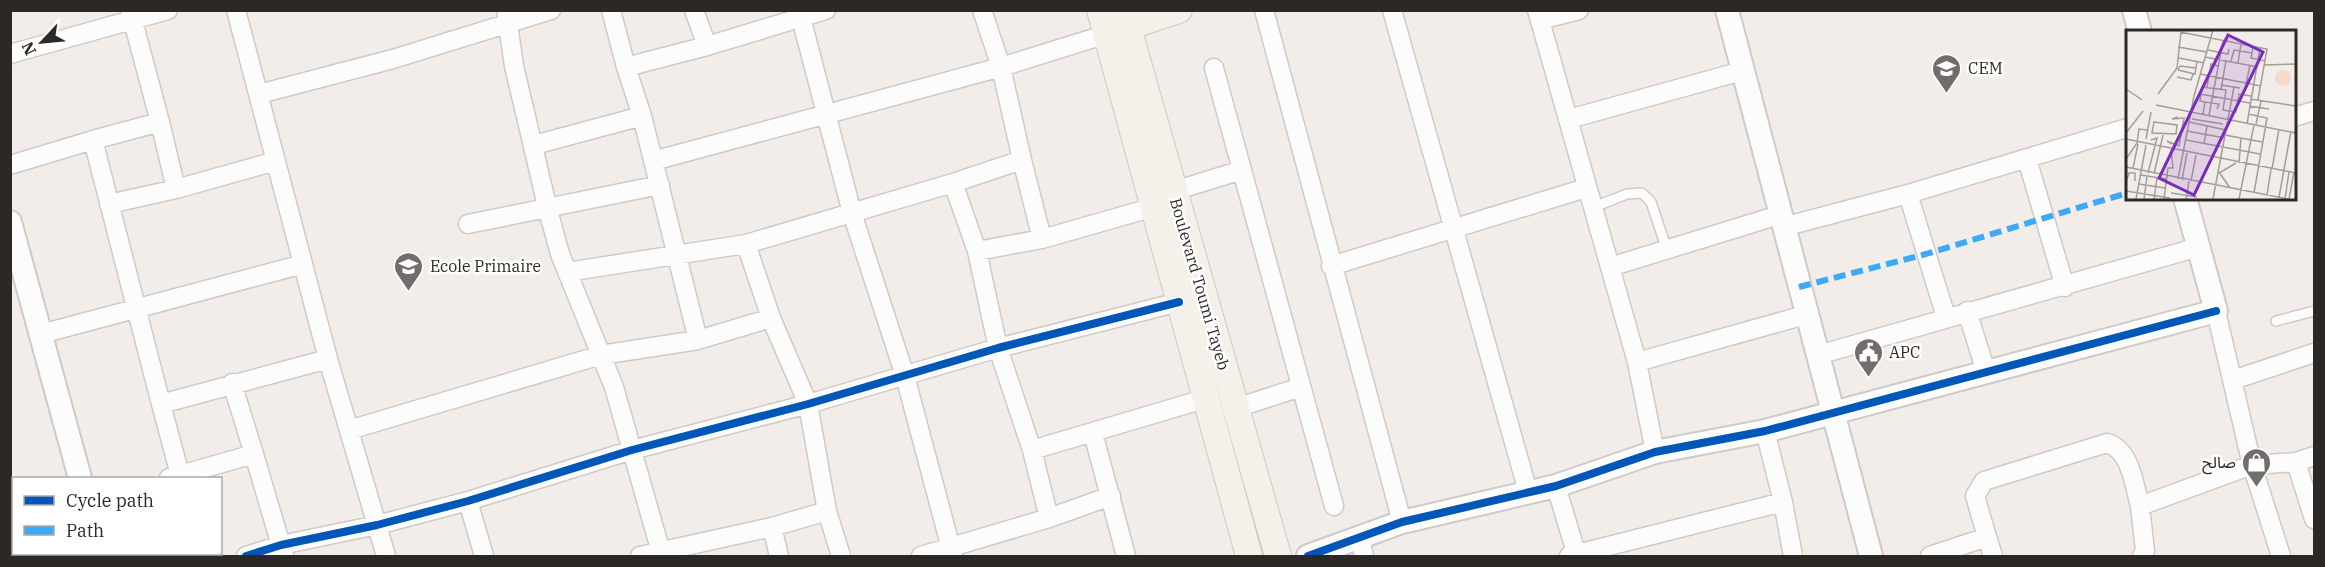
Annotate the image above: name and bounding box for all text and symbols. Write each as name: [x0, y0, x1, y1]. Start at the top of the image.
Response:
north arrow: [12, 12, 72, 72]
inset map: [2126, 30, 2295, 200]
text: N: [17, 39, 40, 59]
school or university icon: CEM: [1931, 52, 1963, 94]
place label: CEM: [1968, 58, 2003, 78]
street label: Boulevard Toumi Tayeb: [1166, 196, 1234, 372]
school or university icon: Ecole Primaire: [393, 250, 425, 292]
place label: Ecole Primaire: [430, 256, 541, 276]
public building icon: APC: [1852, 336, 1884, 378]
place label: APC: [1889, 342, 1920, 362]
shop icon: صالح: [2241, 446, 2273, 488]
place label: صالح: [2202, 452, 2236, 475]
legend: [12, 477, 222, 555]
text: Cycle path: [66, 489, 154, 512]
text: Path: [66, 519, 104, 542]

